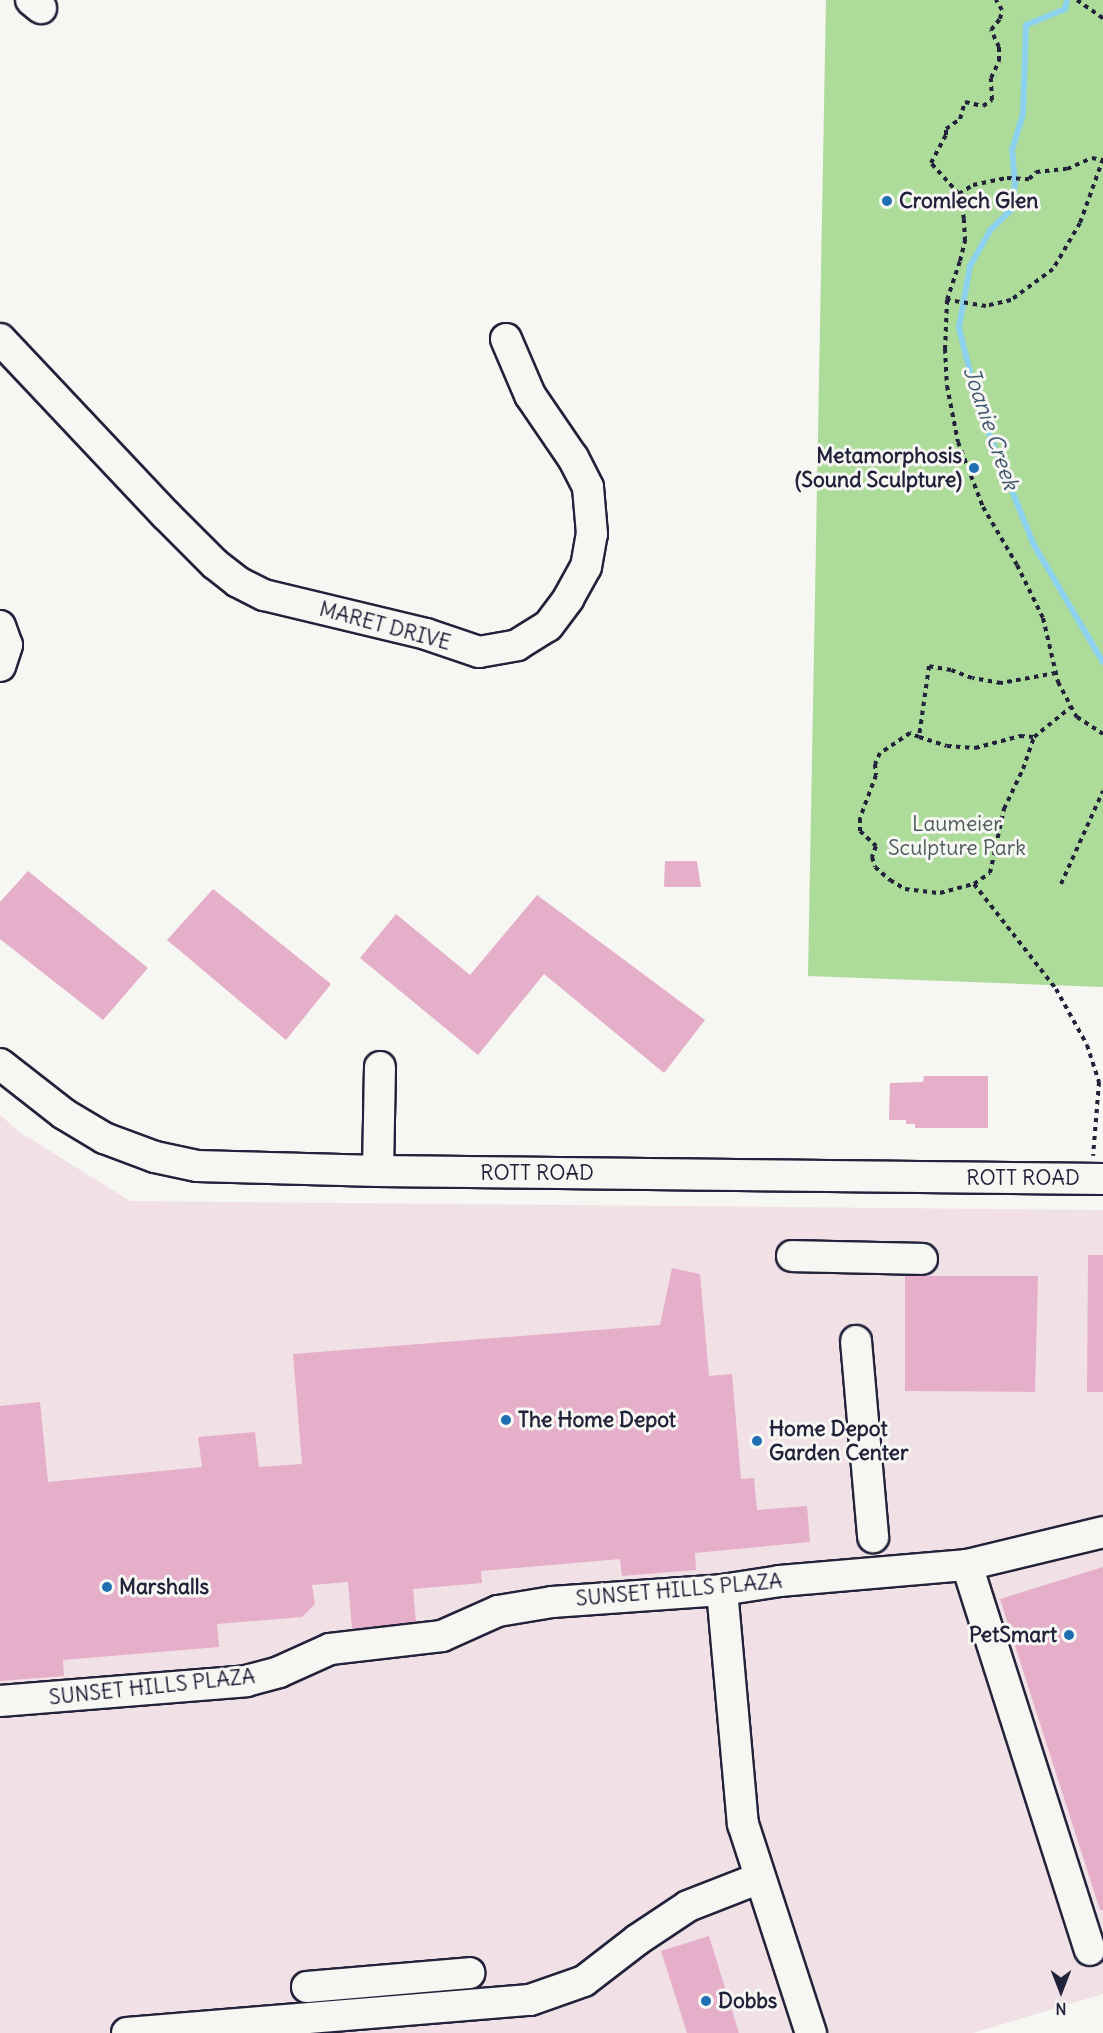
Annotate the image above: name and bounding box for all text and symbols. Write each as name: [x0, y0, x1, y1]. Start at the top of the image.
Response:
place label: Cromlech Glen: [899, 188, 1038, 214]
marker: Cromlech Glen: [880, 194, 894, 208]
water label: Joanie Creek: [958, 363, 1024, 493]
place label: Metamorphosis (Sound Sculpture): [795, 443, 962, 493]
marker: Metamorphosis (Sound Sculpture): [967, 461, 981, 475]
street label: MARET DRIVE: [316, 596, 454, 656]
park label: Laumeier Sculpture Park: [888, 811, 1026, 861]
street label: ROTT ROAD: [480, 1160, 594, 1186]
street label: ROTT ROAD: [966, 1165, 1080, 1191]
place label: The Home Depot: [518, 1407, 676, 1433]
marker: The Home Depot: [499, 1413, 513, 1427]
place label: Home Depot Garden Center: [769, 1416, 909, 1466]
marker: Home Depot Garden Center: [750, 1434, 764, 1448]
street label: SUNSET HILLS PLAZA: [575, 1568, 783, 1612]
place label: Marshalls: [119, 1574, 209, 1600]
marker: Marshalls: [100, 1580, 114, 1594]
place label: PetSmart: [969, 1622, 1057, 1648]
marker: PetSmart: [1062, 1628, 1076, 1642]
street label: SUNSET HILLS PLAZA: [48, 1664, 256, 1710]
north arrow: [1031, 1961, 1091, 2021]
place label: Dobbs: [718, 1988, 777, 2014]
marker: Dobbs: [699, 1994, 713, 2008]
text: N: [1055, 1999, 1067, 2019]

